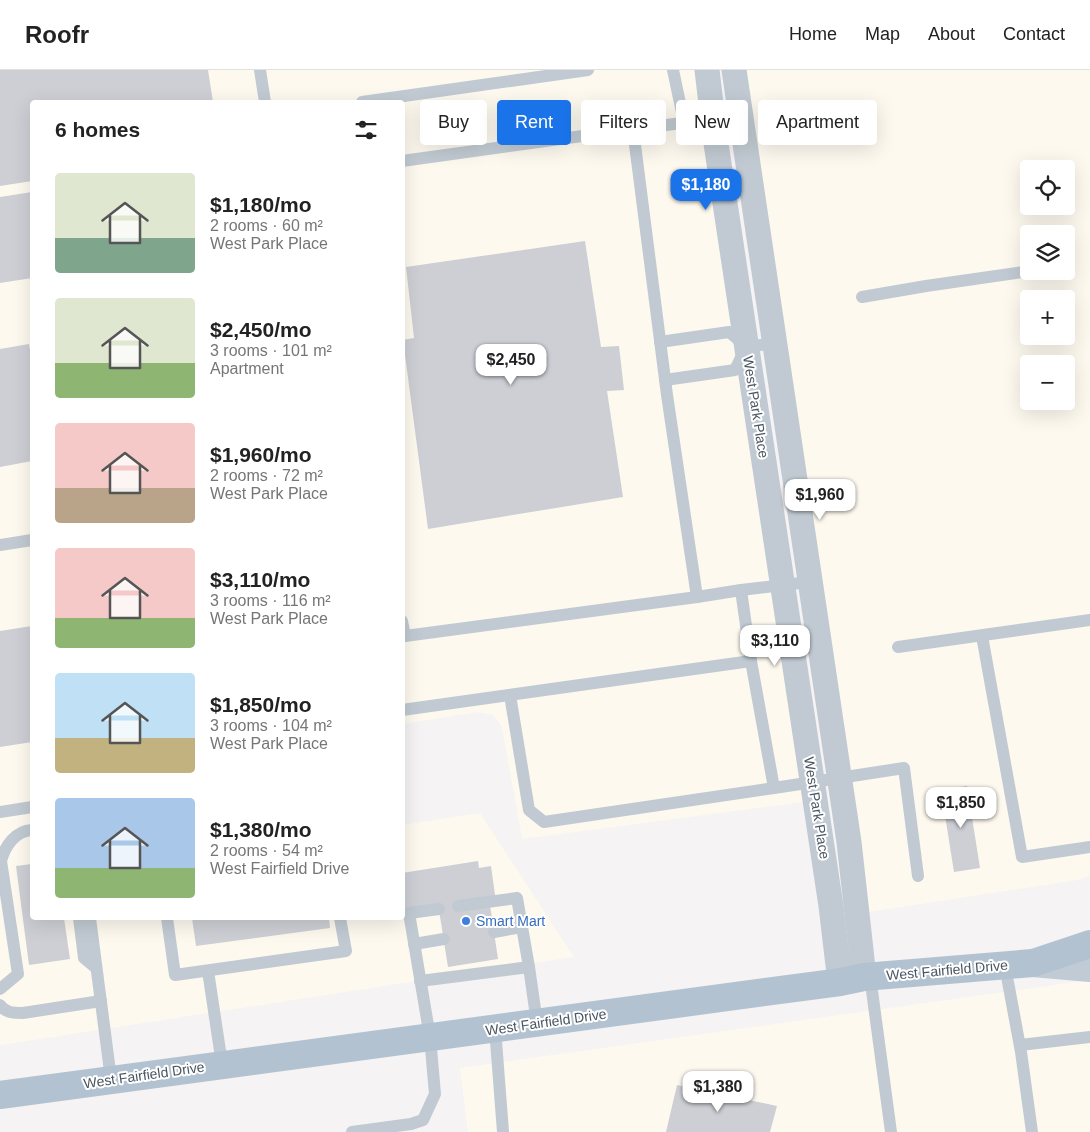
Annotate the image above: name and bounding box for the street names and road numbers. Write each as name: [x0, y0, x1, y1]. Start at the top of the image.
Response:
street label: West Park Place: [740, 355, 772, 459]
street label: West Park Place: [801, 756, 833, 860]
street label: West Fairfield Drive: [886, 957, 1009, 983]
street label: West Fairfield Drive: [485, 1006, 608, 1038]
street label: West Fairfield Drive: [83, 1059, 206, 1091]

